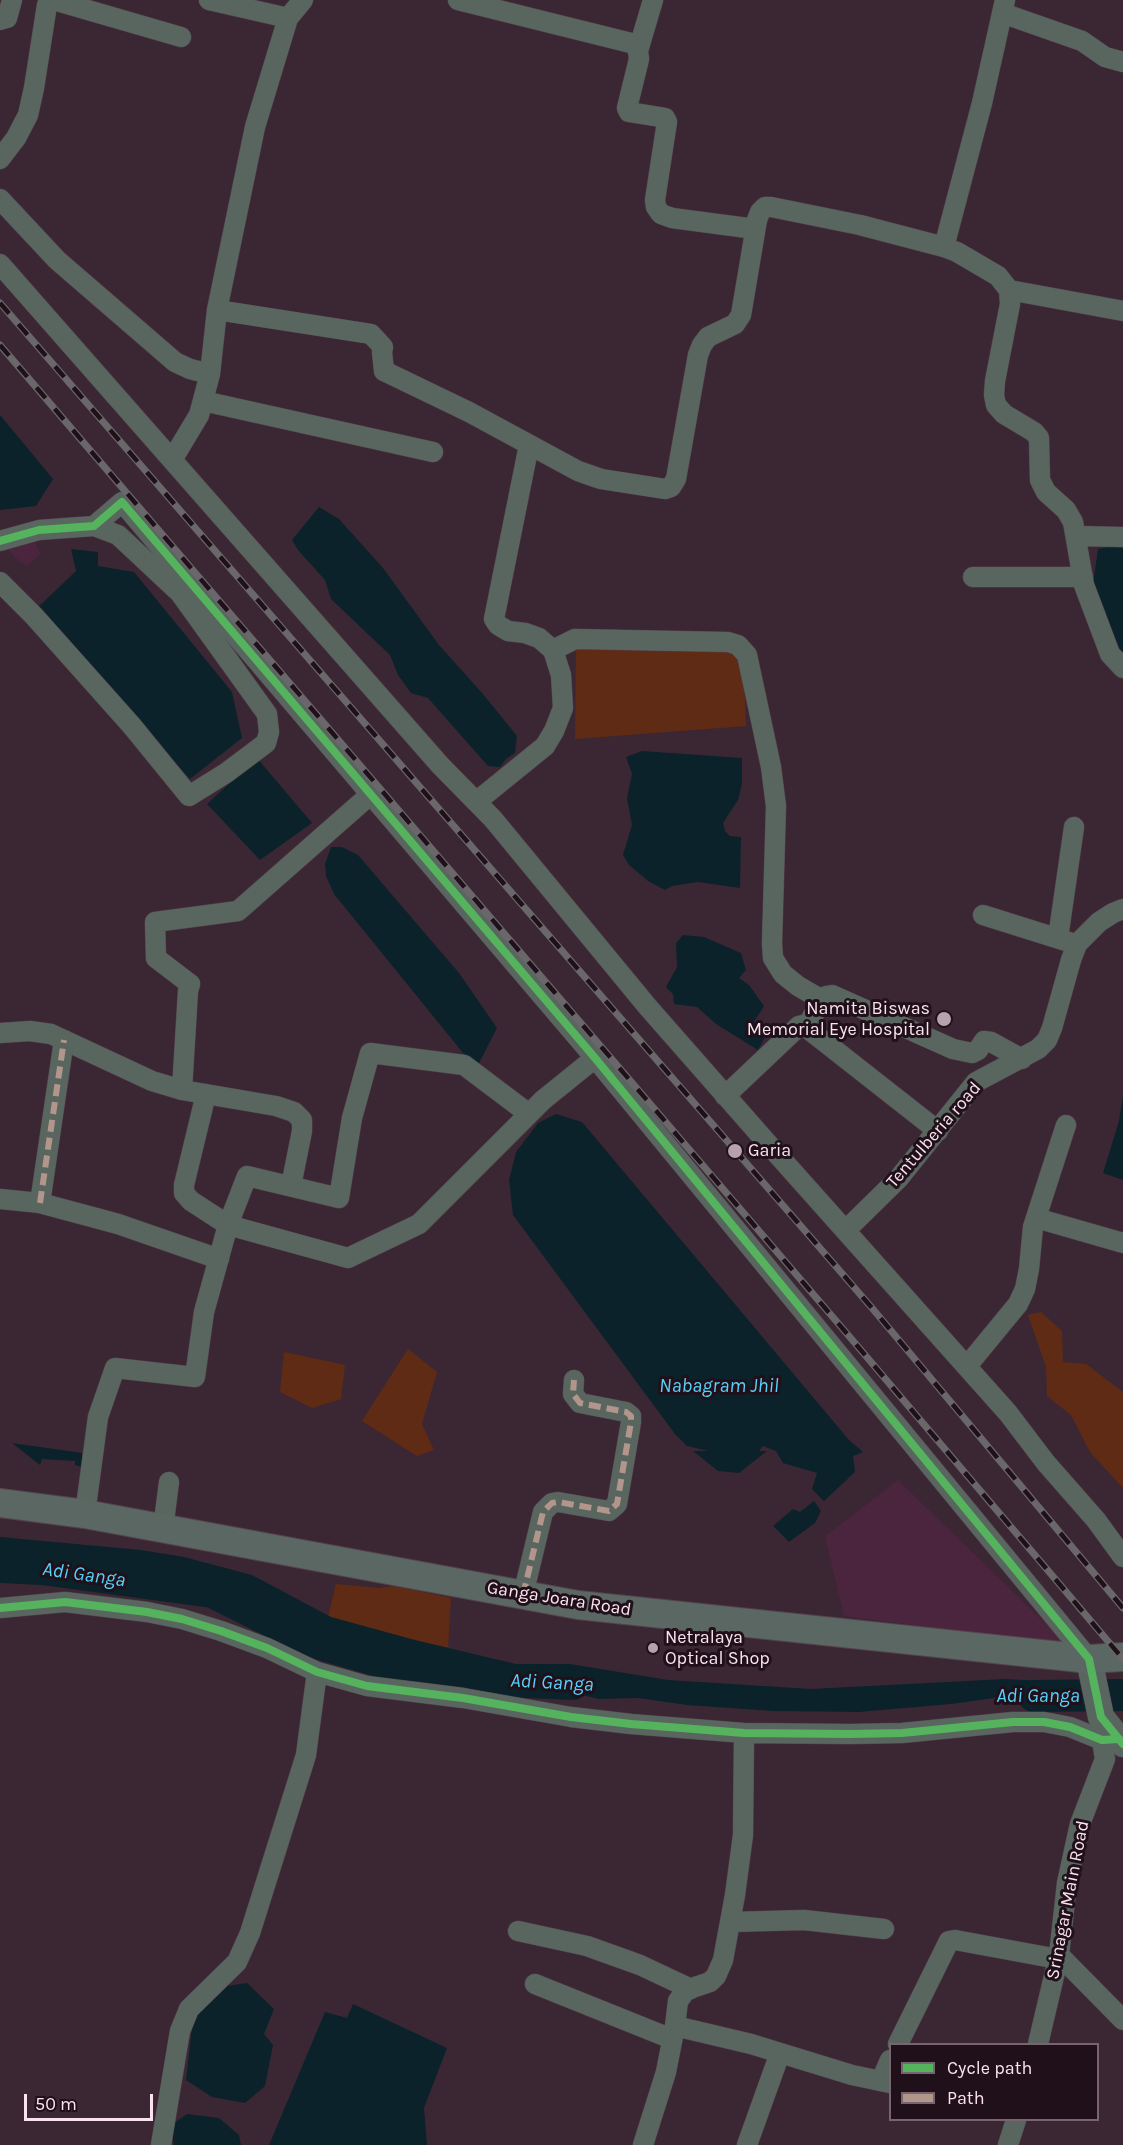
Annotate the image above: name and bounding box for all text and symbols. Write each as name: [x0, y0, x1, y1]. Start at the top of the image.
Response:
place label: Namita Biswas Memorial Eye Hospital: [747, 998, 930, 1040]
marker: Namita Biswas Memorial Eye Hospital: [935, 1010, 953, 1028]
street label: Tentulberia road: [882, 1078, 986, 1192]
place label: Garia: [748, 1140, 791, 1162]
marker: Garia: [726, 1142, 744, 1160]
water label: Nabagram Jhil: [659, 1374, 779, 1398]
water label: Adi Ganga: [41, 1557, 127, 1593]
street label: Ganga Joara Road: [485, 1577, 633, 1621]
place label: Netralaya Optical Shop: [665, 1627, 770, 1670]
marker: Netralaya Optical Shop: [646, 1641, 660, 1655]
water label: Adi Ganga: [510, 1669, 594, 1697]
water label: Adi Ganga: [996, 1684, 1080, 1708]
street label: Srinagar Main Road: [1042, 1819, 1094, 1981]
legend: [889, 2043, 1099, 2121]
text: Cycle path: [947, 2057, 1032, 2079]
scale bar: [27, 2082, 156, 2120]
text: Path: [947, 2087, 985, 2109]
text: 50 m: [35, 2093, 77, 2115]

